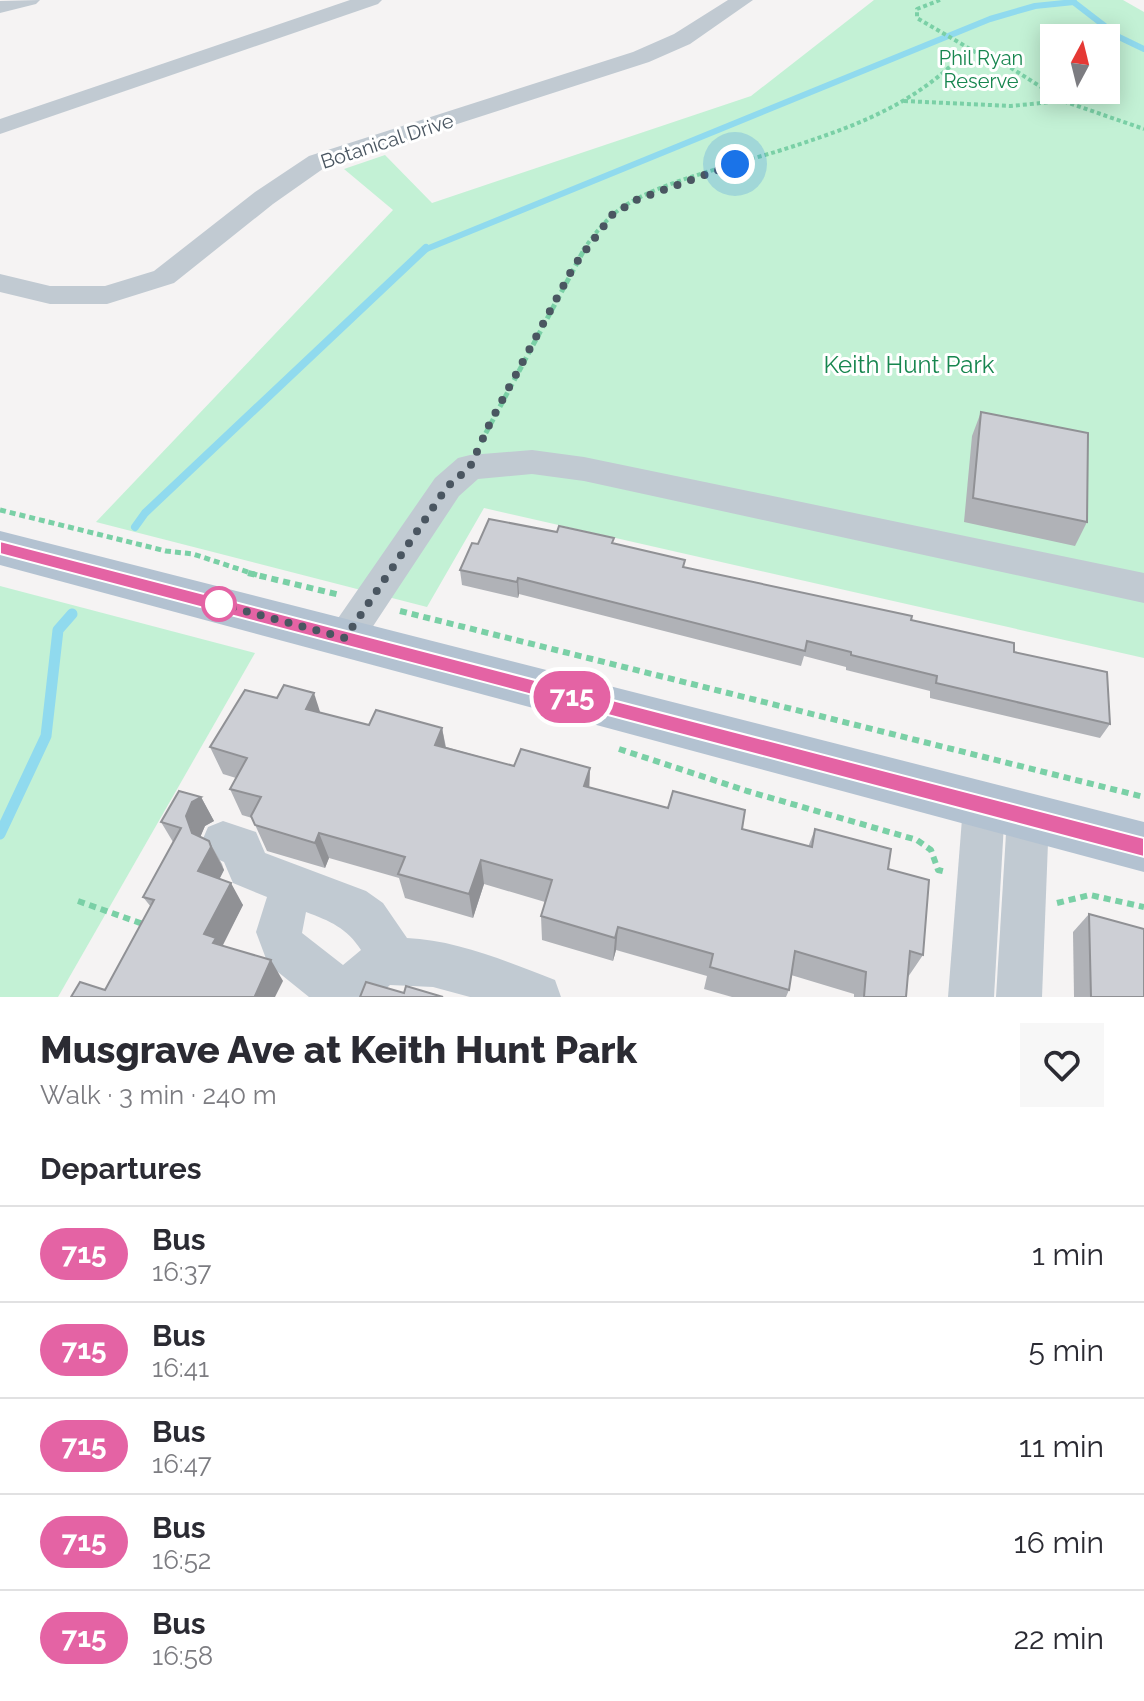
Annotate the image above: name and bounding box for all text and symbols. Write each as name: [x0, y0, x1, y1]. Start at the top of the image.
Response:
north arrow: [1040, 24, 1120, 104]
map controls: [1040, 24, 1120, 104]
park label: Phil Ryan Reserve: [939, 46, 1023, 93]
street label: Botanical Drive: [318, 108, 457, 174]
your location: [715, 144, 755, 184]
park label: Keith Hunt Park: [823, 350, 995, 379]
unlabelled marker: [202, 587, 236, 621]
line badge: 715: [526, 671, 618, 723]
text: 715: [549, 680, 595, 713]
button: heart: [1020, 1023, 1104, 1107]
text: Musgrave Ave at Keith Hunt Park: [40, 1027, 637, 1072]
text: Walk · 3 min · 240 m: [40, 1080, 277, 1110]
text: Departures: [40, 1151, 202, 1186]
text: Bus: [152, 1222, 206, 1257]
text: 715: [61, 1237, 107, 1270]
text: 1 min: [1032, 1237, 1104, 1272]
text: 16:37: [152, 1257, 211, 1287]
text: Bus: [152, 1318, 206, 1353]
text: 715: [61, 1333, 107, 1366]
text: 5 min: [1028, 1333, 1104, 1368]
text: 16:41: [152, 1353, 209, 1383]
text: Bus: [152, 1414, 206, 1449]
text: 715: [61, 1429, 107, 1462]
text: 11 min: [1019, 1429, 1104, 1464]
text: 16:47: [152, 1449, 212, 1479]
text: Bus: [152, 1510, 206, 1545]
text: 715: [61, 1525, 107, 1558]
text: 16 min: [1014, 1525, 1104, 1560]
text: 16:52: [152, 1545, 211, 1575]
text: Bus: [152, 1606, 206, 1641]
text: 715: [61, 1621, 107, 1654]
text: 22 min: [1013, 1621, 1104, 1656]
text: 16:58: [152, 1641, 213, 1671]

